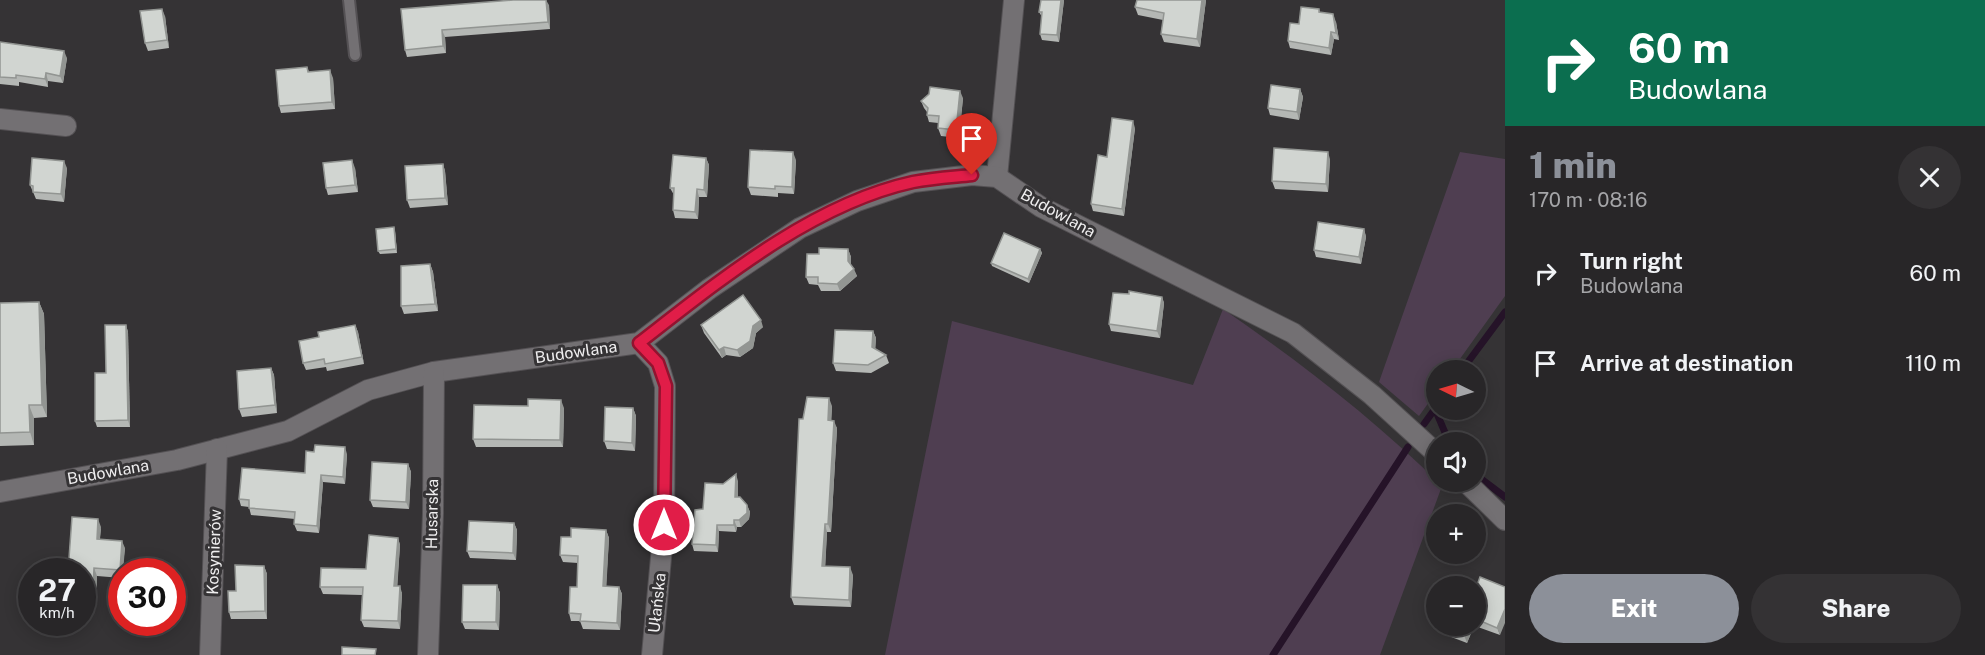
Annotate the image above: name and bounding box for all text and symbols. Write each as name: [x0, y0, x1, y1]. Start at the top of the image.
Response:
text: 60 m: [1628, 23, 1730, 72]
icon: right: [1529, 24, 1607, 102]
text: Budowlana: [1628, 73, 1767, 105]
pin: [946, 113, 997, 175]
icon: arrive: [955, 122, 988, 155]
text: 1 min: [1529, 144, 1617, 186]
button: close: [1898, 146, 1961, 209]
street label: Budowlana: [1017, 185, 1099, 241]
text: 170 m · 08:16: [1529, 188, 1648, 212]
text: Turn right: [1580, 248, 1683, 274]
icon: right: [1529, 257, 1562, 290]
text: 60 m: [1910, 260, 1961, 286]
text: Budowlana: [1580, 274, 1683, 298]
street label: Budowlana: [534, 337, 618, 367]
icon: arrive: [1529, 347, 1562, 380]
text: Arrive at destination: [1580, 350, 1793, 376]
text: 110 m: [1905, 350, 1961, 376]
north arrow: [1426, 360, 1486, 420]
map controls: [1426, 360, 1486, 636]
button: sound: [1426, 432, 1486, 492]
street label: Budowlana: [66, 455, 150, 489]
street label: Husarska: [422, 479, 442, 549]
position arrow: [632, 493, 696, 557]
button: +: [1426, 504, 1486, 564]
street label: Kosynierów: [203, 508, 225, 595]
speed limit sign: 30: [108, 558, 186, 636]
text: 27: [38, 572, 76, 608]
street label: Ułańska: [644, 572, 670, 634]
button: Exit: [1529, 574, 1739, 643]
button: Share: [1751, 574, 1961, 643]
button: −: [1426, 576, 1486, 636]
text: km/h: [39, 604, 75, 621]

